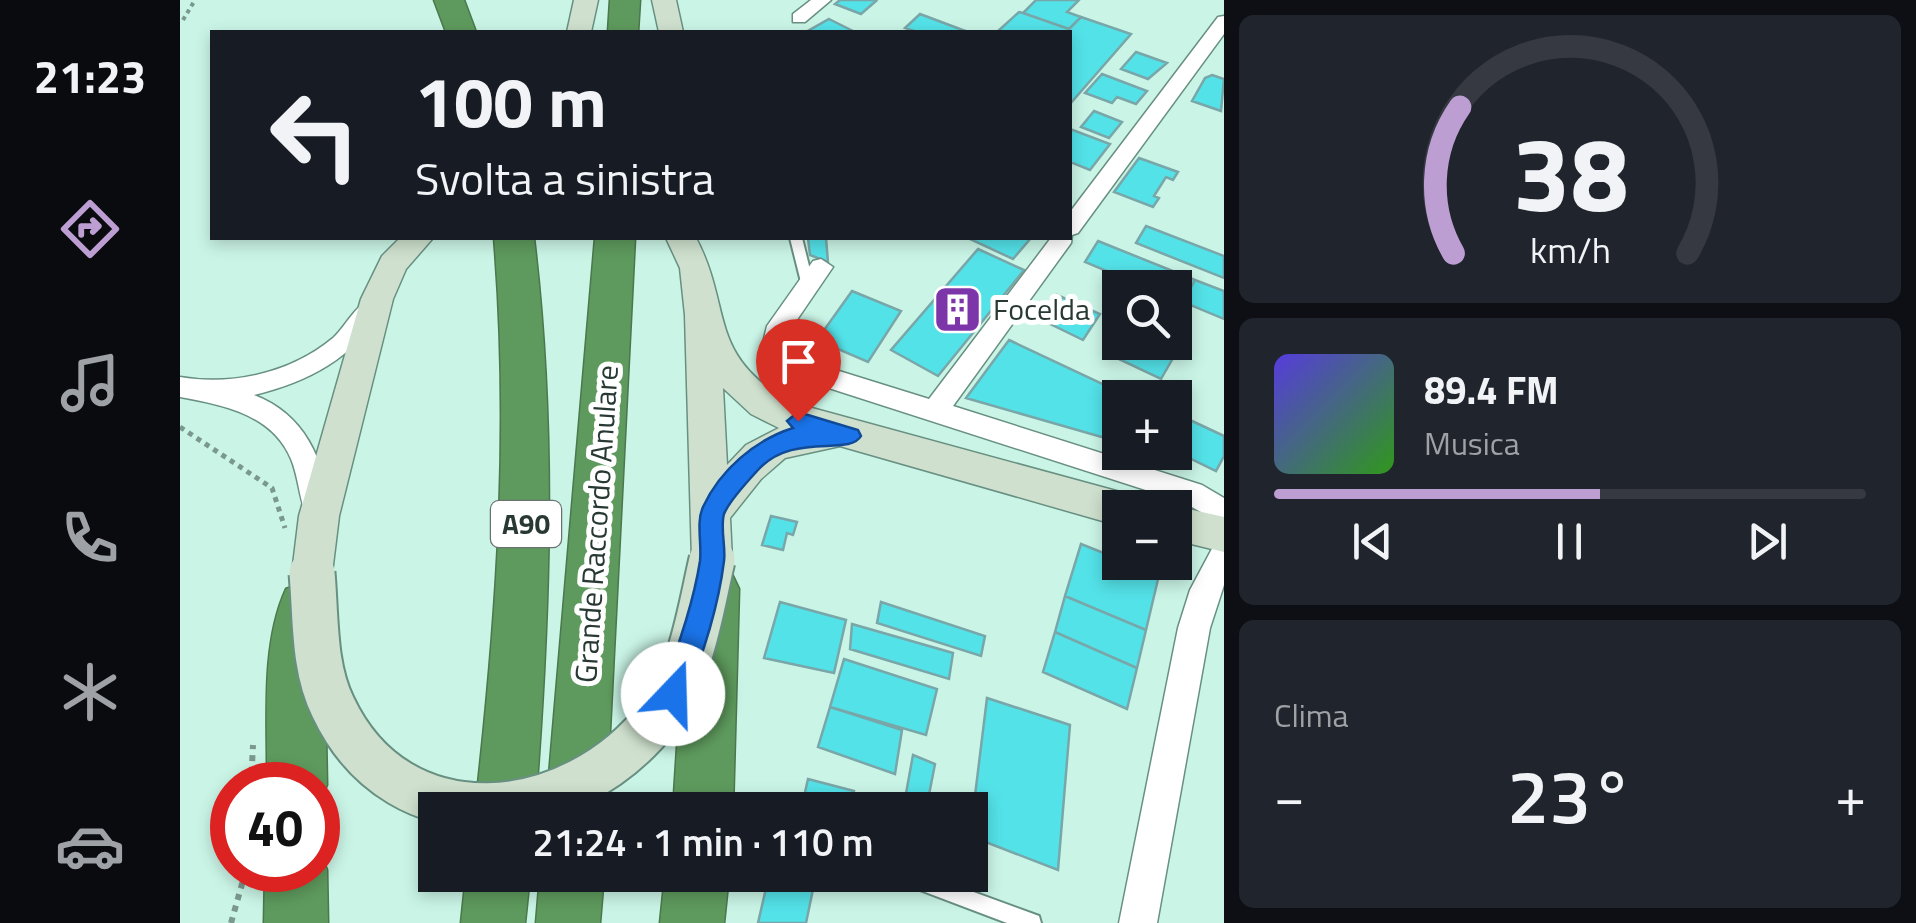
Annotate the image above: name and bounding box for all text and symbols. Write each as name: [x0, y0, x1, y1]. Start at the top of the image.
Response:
text: 21:23: [34, 42, 146, 110]
text: 100 m: [415, 48, 607, 154]
icon: left: [250, 70, 380, 200]
text: 38: [1512, 93, 1628, 251]
text: Svolta a sinistra: [415, 144, 715, 212]
icon: directions: [55, 194, 125, 264]
text: km/h: [1530, 222, 1610, 277]
map controls: [1102, 270, 1192, 580]
button: search: [1102, 270, 1192, 360]
building icon: Focelda: [932, 284, 984, 336]
place label: Focelda: [993, 286, 1090, 332]
pin: [756, 319, 841, 422]
icon: arrive: [771, 334, 826, 389]
icon: music: [55, 348, 125, 418]
text: 89.4 FM: [1424, 361, 1559, 419]
street label: Grande Raccordo Anulare: [562, 364, 630, 684]
button: +: [1102, 380, 1192, 470]
text: Musica: [1424, 419, 1520, 467]
button: −: [1102, 490, 1192, 580]
road number: A90: [491, 501, 561, 547]
icon: phone: [55, 503, 125, 573]
icon: previous: [1345, 514, 1400, 569]
icon: pause: [1542, 514, 1597, 569]
icon: next: [1740, 514, 1795, 569]
position arrow: [621, 642, 725, 746]
icon: climate: [55, 657, 125, 727]
text: Clima: [1274, 691, 1349, 739]
text: 23°: [1507, 738, 1633, 852]
text: −: [1274, 754, 1305, 837]
text: +: [1835, 754, 1866, 837]
speed limit sign: 40: [210, 762, 340, 892]
icon: car: [55, 811, 125, 881]
text: 21:24 · 1 min · 110 m: [532, 813, 874, 871]

